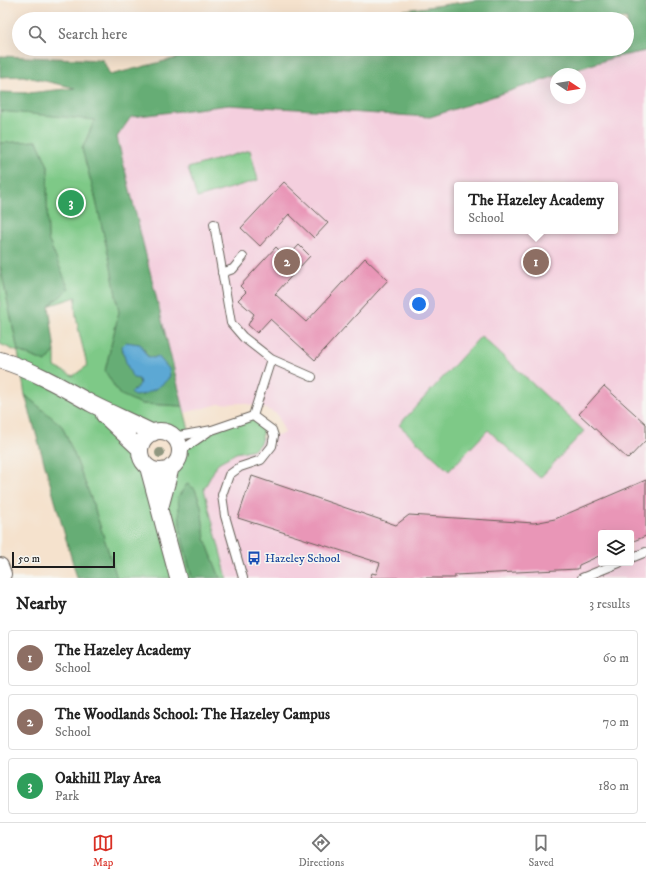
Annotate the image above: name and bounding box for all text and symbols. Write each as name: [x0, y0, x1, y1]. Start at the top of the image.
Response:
search box: [12, 12, 634, 56]
icon: search: [26, 23, 48, 45]
text: Search here: [58, 25, 127, 44]
north arrow: [550, 68, 586, 104]
popup: [454, 182, 618, 234]
pin: 3: [58, 188, 84, 218]
text: The Hazeley Academy: [468, 191, 604, 210]
text: School: [468, 210, 504, 226]
pin: 2: [274, 247, 300, 277]
pin: 1: [523, 247, 549, 277]
your location: [409, 294, 429, 314]
map controls: [598, 530, 634, 566]
button: layers: [598, 530, 634, 566]
scale bar: [12, 550, 115, 569]
bus stop icon: Hazeley School: [246, 550, 262, 566]
place label: Hazeley School: [265, 551, 340, 566]
text: 50 m: [18, 552, 40, 566]
text: Nearby: [16, 593, 66, 615]
text: 3 results: [589, 596, 630, 612]
text: The Hazeley Academy: [55, 641, 191, 660]
text: 1: [28, 650, 32, 666]
text: 60 m: [603, 650, 629, 666]
text: School: [55, 660, 91, 676]
text: The Woodlands School: The Hazeley Campus: [55, 705, 330, 724]
text: 2: [27, 714, 33, 730]
text: 70 m: [603, 714, 629, 730]
text: School: [55, 724, 91, 740]
text: Oakhill Play Area: [55, 769, 161, 788]
text: 3: [28, 778, 32, 794]
text: 180 m: [598, 778, 629, 794]
text: Park: [55, 788, 79, 804]
tab: Map: [92, 832, 114, 870]
tab: Directions: [299, 832, 344, 870]
tab: Saved: [529, 832, 554, 870]

